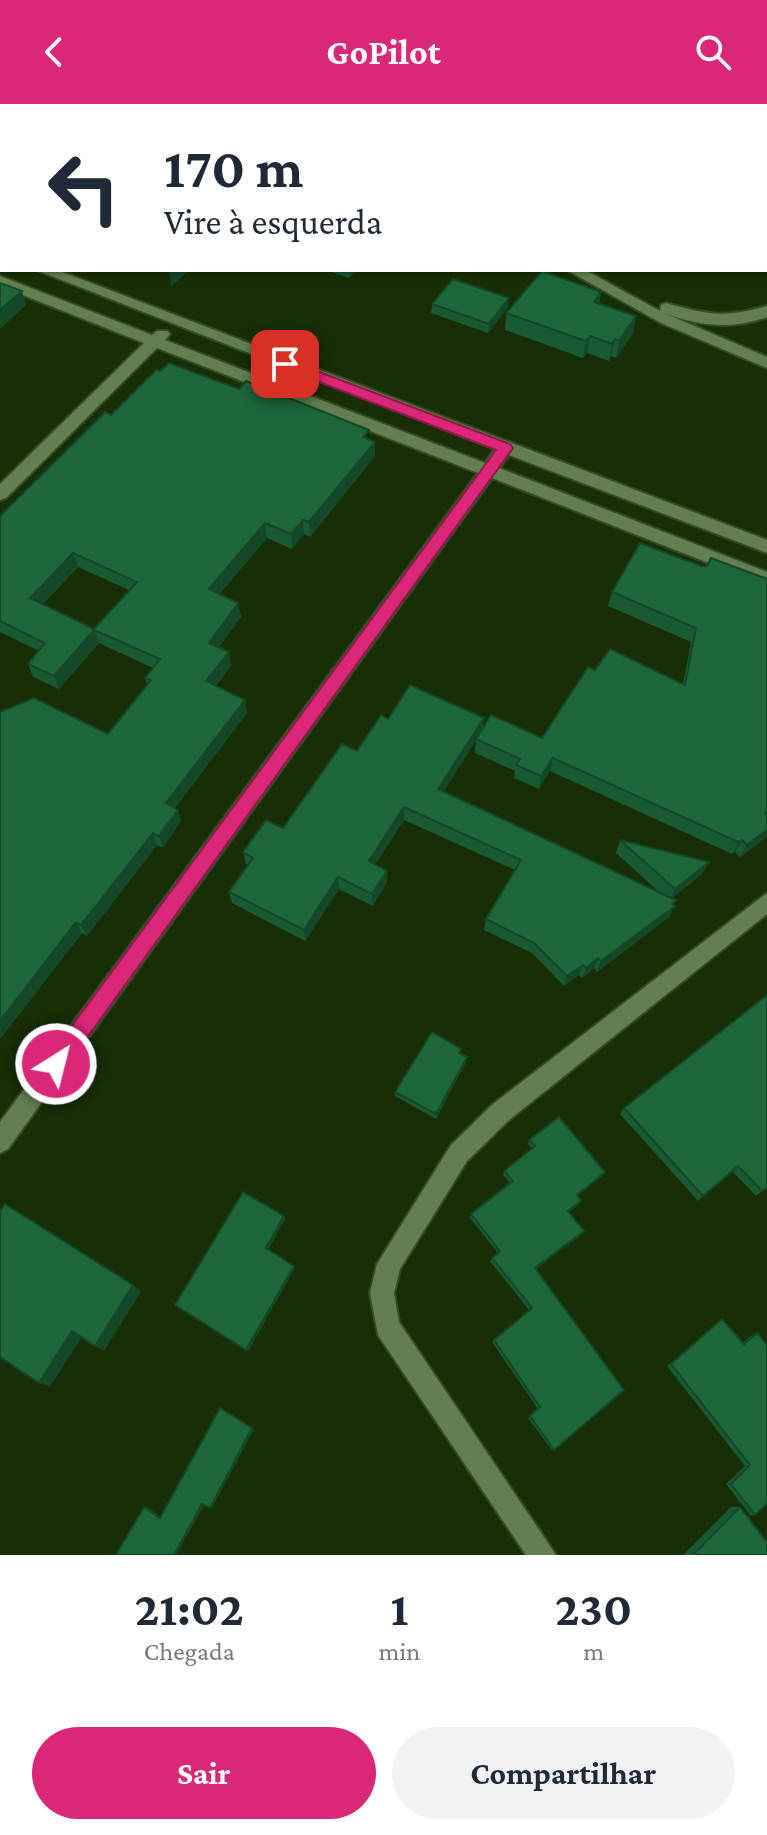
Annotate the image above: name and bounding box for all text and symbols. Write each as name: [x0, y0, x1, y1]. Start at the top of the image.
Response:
icon: back: [32, 30, 76, 74]
icon: search: [691, 30, 735, 74]
text: GoPilot: [326, 32, 441, 72]
icon: left: [32, 136, 136, 240]
text: 170 m: [164, 137, 303, 199]
text: Vire à esquerda: [164, 202, 382, 242]
pin: [251, 330, 319, 398]
icon: arrive: [263, 342, 307, 386]
position arrow: [14, 1022, 98, 1106]
text: 21:02: [135, 1582, 244, 1635]
text: 1: [390, 1582, 408, 1635]
text: 230: [555, 1582, 632, 1635]
text: Chegada: [144, 1637, 235, 1666]
text: min: [379, 1637, 420, 1666]
text: m: [583, 1637, 604, 1666]
button: Sair: [32, 1727, 376, 1819]
button: Compartilhar: [392, 1727, 735, 1819]

